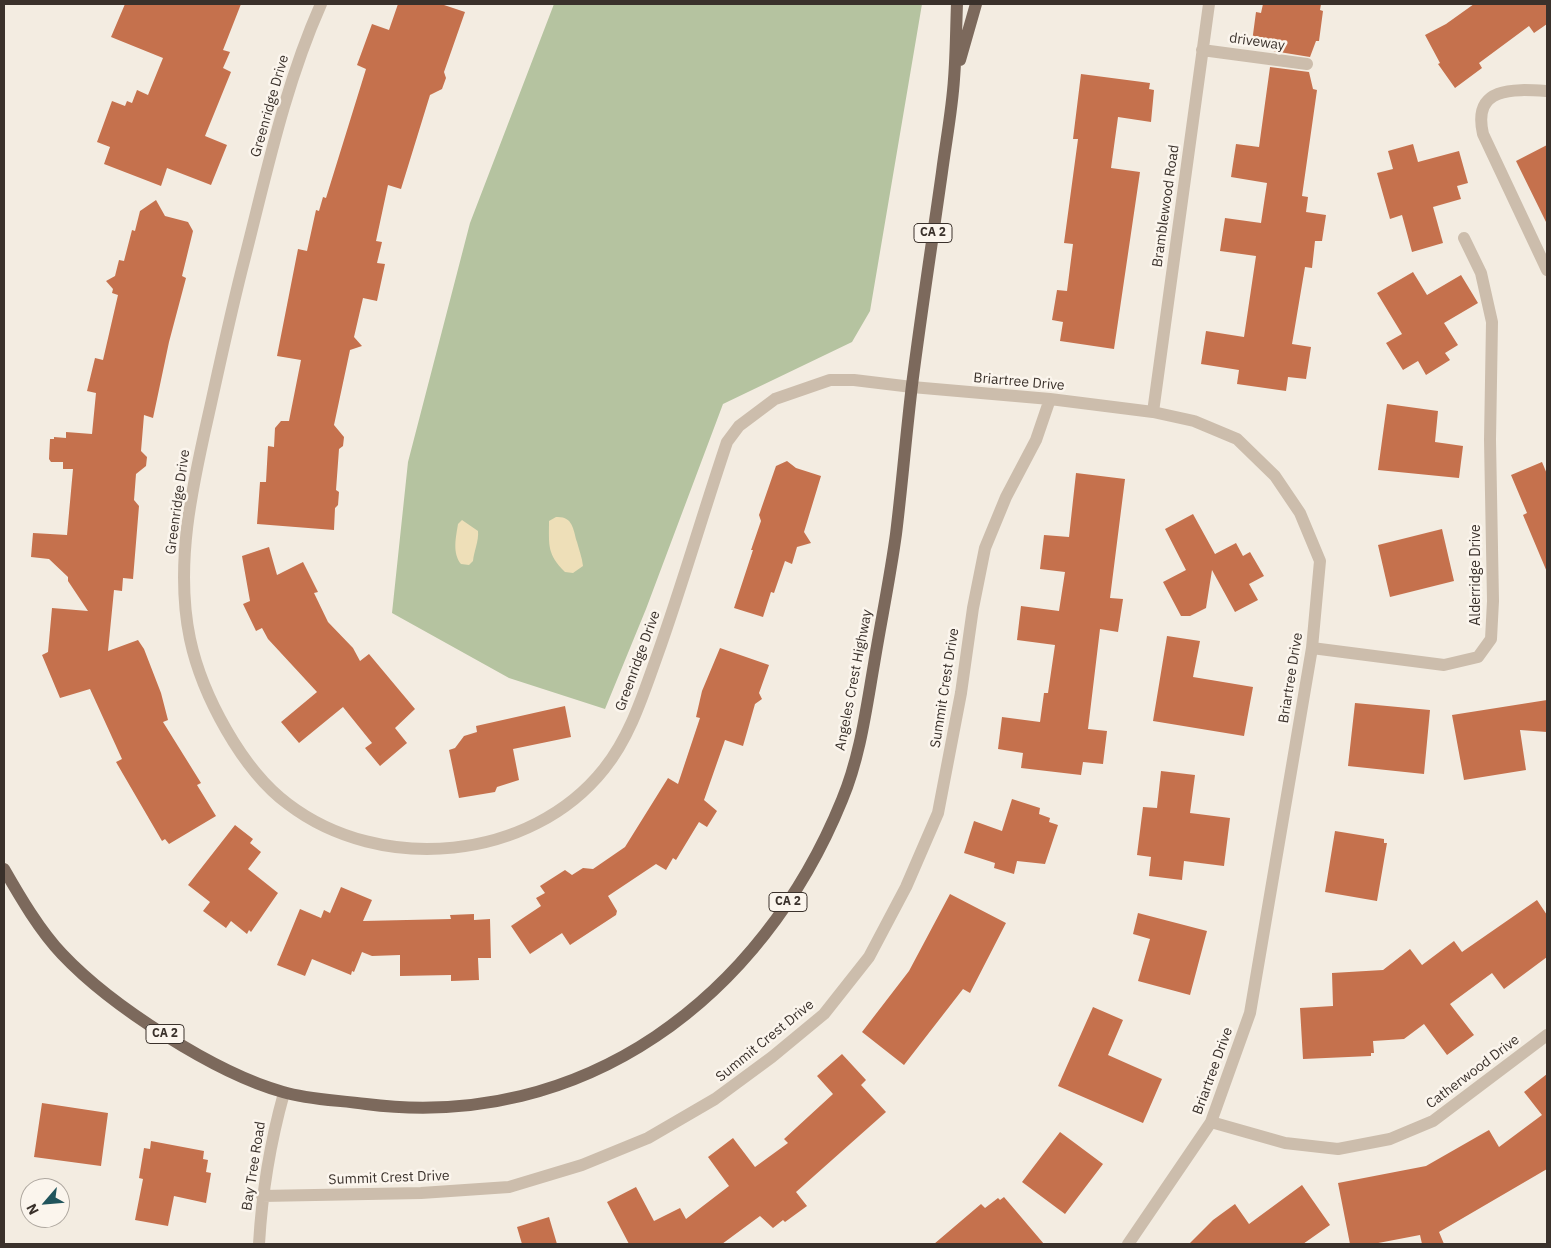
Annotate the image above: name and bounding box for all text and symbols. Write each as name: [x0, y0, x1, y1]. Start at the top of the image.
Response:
street label: driveway: [1228, 30, 1286, 54]
street label: Greenridge Drive: [247, 53, 293, 159]
street label: Bramblewood Road: [1149, 144, 1183, 268]
road number: CA 2: [914, 224, 952, 242]
street label: Briartree Drive: [973, 370, 1065, 394]
street label: Greenridge Drive: [162, 449, 194, 555]
street label: Alderridge Drive: [1468, 524, 1484, 626]
street label: Greenridge Drive: [612, 608, 664, 714]
street label: Angeles Crest Highway: [832, 608, 876, 752]
street label: Summit Crest Drive: [927, 627, 963, 749]
street label: Briartree Drive: [1276, 631, 1306, 725]
road number: CA 2: [769, 892, 807, 912]
street label: Summit Crest Drive: [713, 996, 817, 1086]
road number: CA 2: [146, 1024, 184, 1044]
street label: Briartree Drive: [1189, 1025, 1237, 1117]
street label: Catherwood Drive: [1423, 1032, 1523, 1112]
street label: Bay Tree Road: [239, 1120, 269, 1212]
street label: Summit Crest Drive: [328, 1167, 450, 1189]
north arrow: [20, 1178, 70, 1228]
text: N: [22, 1201, 43, 1218]

